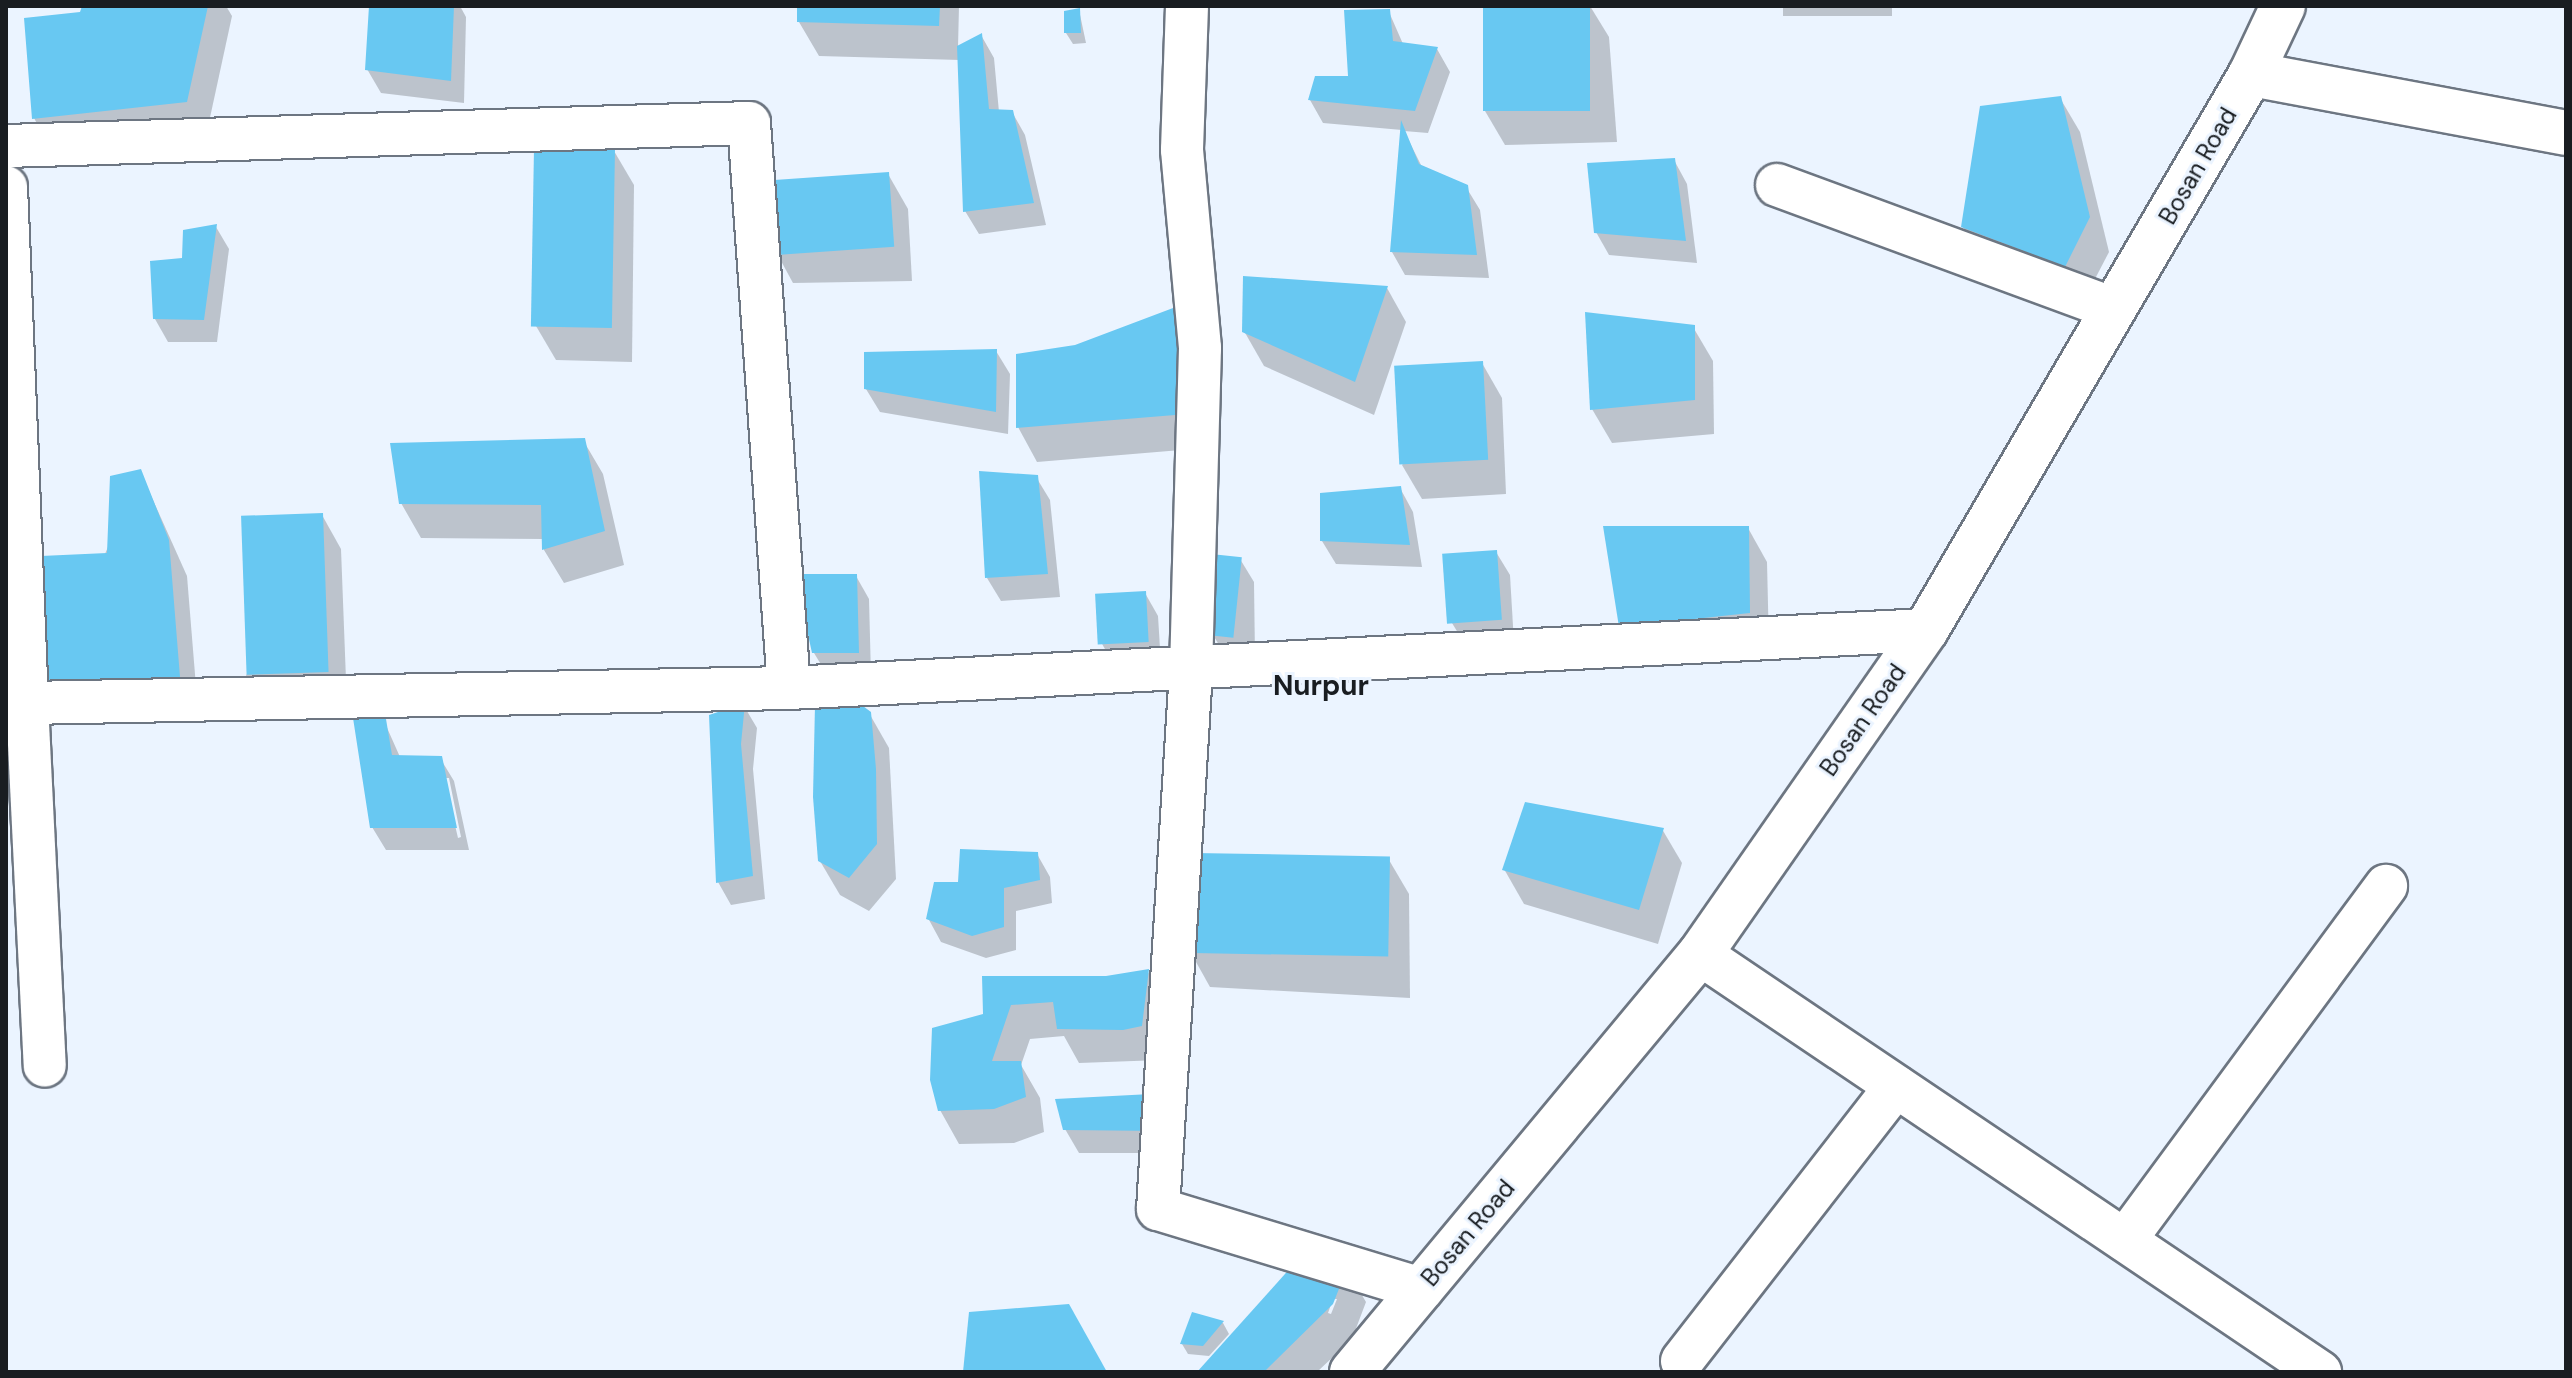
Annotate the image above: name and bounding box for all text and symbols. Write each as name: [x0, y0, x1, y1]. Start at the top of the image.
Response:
street label: Bosan Road: [2153, 103, 2243, 229]
street label: Bosan Road: [1814, 659, 1912, 781]
district label: Nurpur: [1273, 669, 1369, 703]
street label: Bosan Road: [1415, 1174, 1521, 1292]

